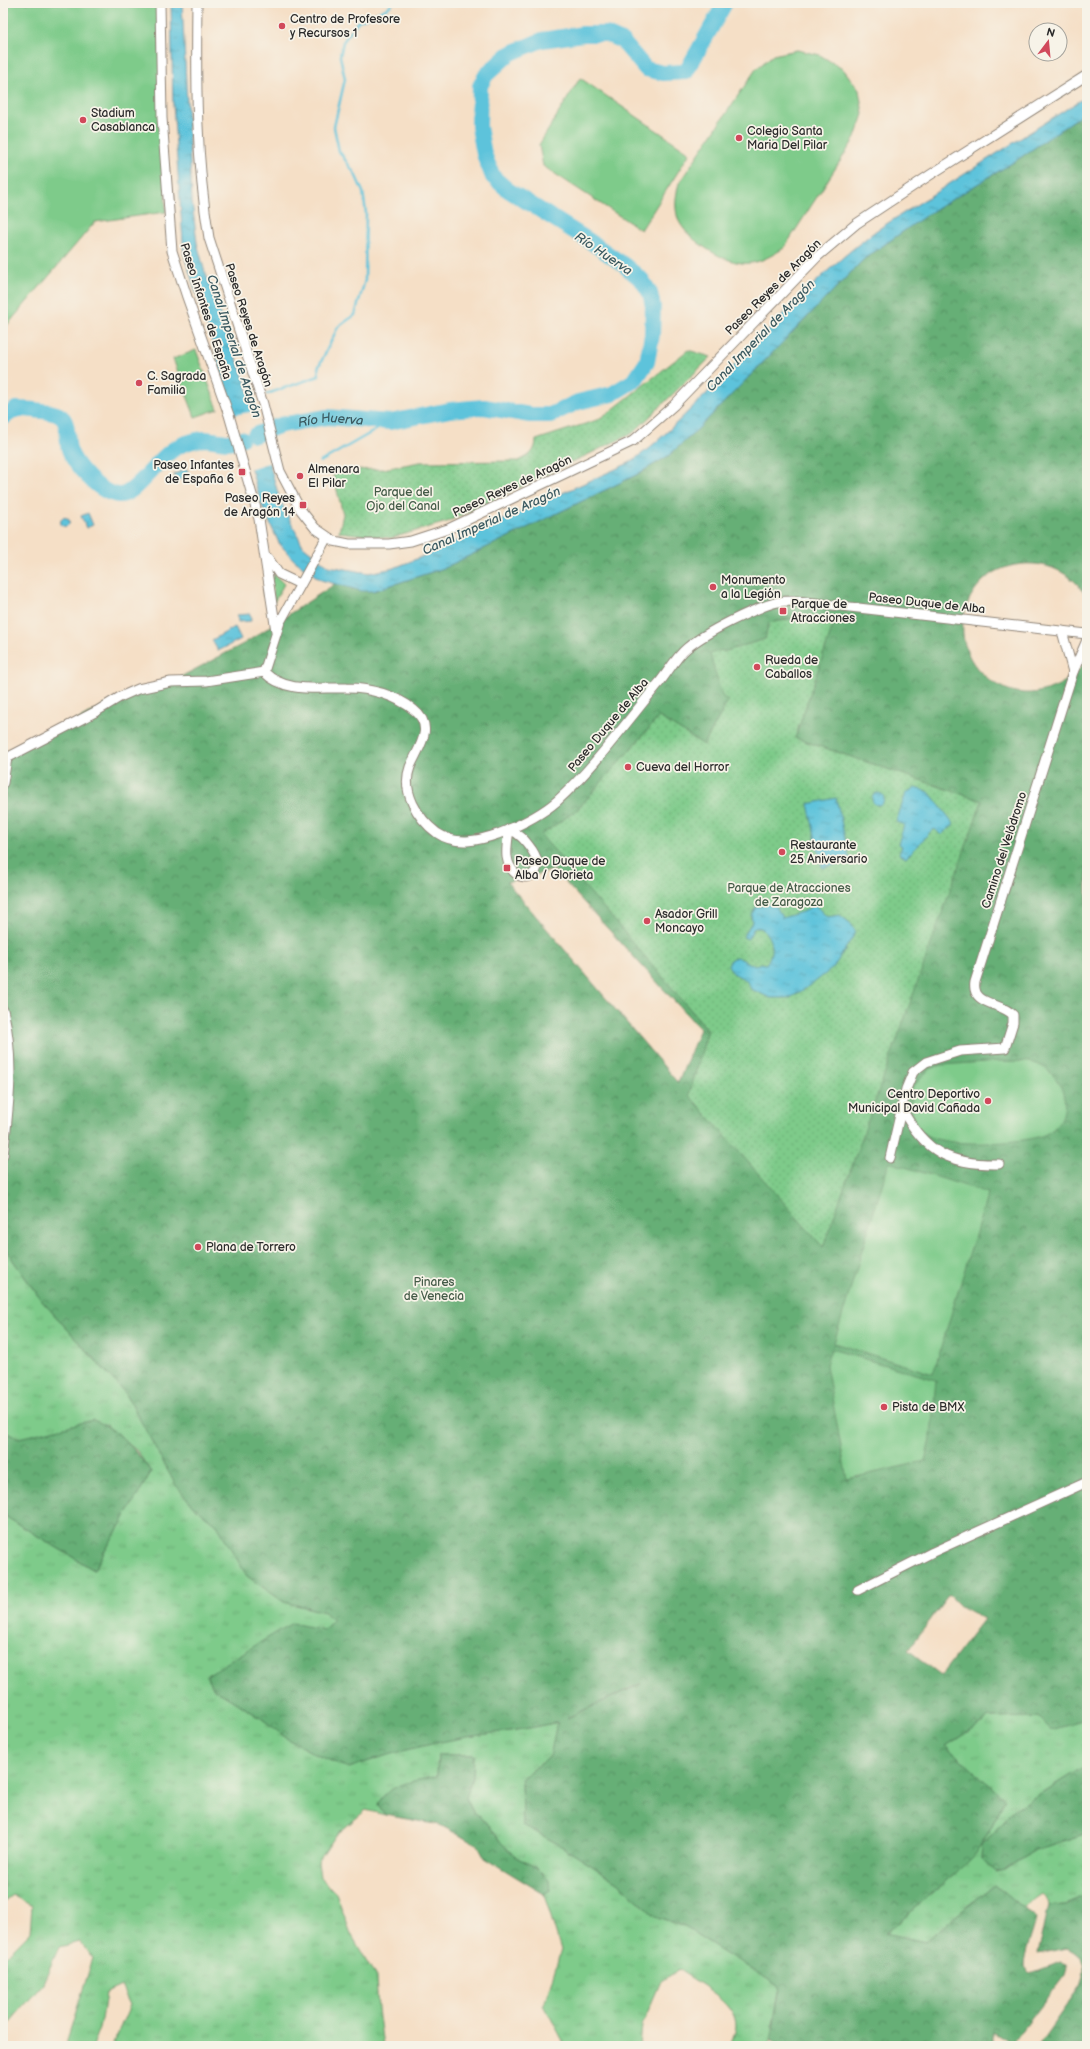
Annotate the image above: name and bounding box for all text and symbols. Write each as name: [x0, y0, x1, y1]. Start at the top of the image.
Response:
place label: Centro de Profesore y Recursos 1: [289, 12, 400, 41]
marker: Centro de Profesore y Recursos 1: [277, 21, 287, 31]
north arrow: [1028, 22, 1068, 62]
text: N: [1045, 25, 1056, 40]
place label: Stadium Casablanca: [91, 106, 155, 135]
marker: Stadium Casablanca: [78, 115, 88, 125]
place label: Colegio Santa Maria Del Pilar: [747, 124, 828, 153]
marker: Colegio Santa Maria Del Pilar: [734, 133, 744, 143]
water label: Río Huerva: [572, 229, 635, 279]
street label: Paseo Reyes de Aragón: [722, 236, 825, 338]
street label: Paseo Infantes de España: [176, 241, 235, 381]
street label: Paseo Reyes de Aragón: [221, 261, 276, 389]
water label: Canal Imperial de Aragón: [203, 273, 265, 420]
water label: Canal Imperial de Aragón: [703, 276, 818, 395]
place label: C. Sagrada Familia: [147, 369, 206, 398]
marker: C. Sagrada Familia: [134, 378, 144, 388]
water label: Río Huerva: [297, 409, 364, 431]
street label: Paseo Reyes de Aragón: [450, 452, 574, 521]
place label: Paseo Infantes de España 6: [153, 458, 234, 487]
place label: Almenara El Pilar: [308, 462, 360, 491]
marker: Paseo Infantes de España 6: [237, 467, 247, 477]
marker: Almenara El Pilar: [295, 471, 305, 481]
water label: Canal Imperial de Aragón: [420, 483, 563, 559]
park label: Parque del Ojo del Canal: [366, 485, 440, 514]
place label: Paseo Reyes de Aragón 14: [224, 491, 296, 520]
marker: Paseo Reyes de Aragón 14: [298, 500, 308, 510]
place label: Monumento a la Legión: [721, 573, 786, 602]
marker: Monumento a la Legión: [708, 582, 718, 592]
street label: Paseo Duque de Alba: [868, 590, 986, 617]
place label: Parque de Atracciones: [791, 597, 855, 626]
marker: Parque de Atracciones: [778, 606, 788, 616]
place label: Rueda de Caballos: [765, 653, 818, 682]
marker: Rueda de Caballos: [752, 662, 762, 672]
street label: Paseo Duque de Alba: [565, 675, 652, 775]
place label: Cueva del Horror: [636, 760, 730, 775]
marker: Cueva del Horror: [623, 762, 633, 772]
street label: Camino del Velódromo: [978, 790, 1031, 910]
place label: Restaurante 25 Aniversario: [790, 838, 868, 867]
marker: Restaurante 25 Aniversario: [777, 847, 787, 857]
place label: Paseo Duque de Alba / Glorieta: [515, 854, 605, 883]
marker: Paseo Duque de Alba / Glorieta: [502, 863, 512, 873]
park label: Parque de Atracciones de Zaragoza: [727, 881, 851, 910]
place label: Asador Grill Moncayo: [655, 907, 717, 936]
marker: Asador Grill Moncayo: [642, 916, 652, 926]
place label: Centro Deportivo Municipal David Cañada: [848, 1087, 980, 1116]
marker: Centro Deportivo Municipal David Cañada: [983, 1096, 993, 1106]
place label: Plana de Torrero: [206, 1240, 296, 1255]
marker: Plana de Torrero: [193, 1242, 203, 1252]
park label: Pinares de Venecia: [404, 1275, 464, 1304]
place label: Pista de BMX: [892, 1400, 964, 1415]
marker: Pista de BMX: [879, 1402, 889, 1412]

